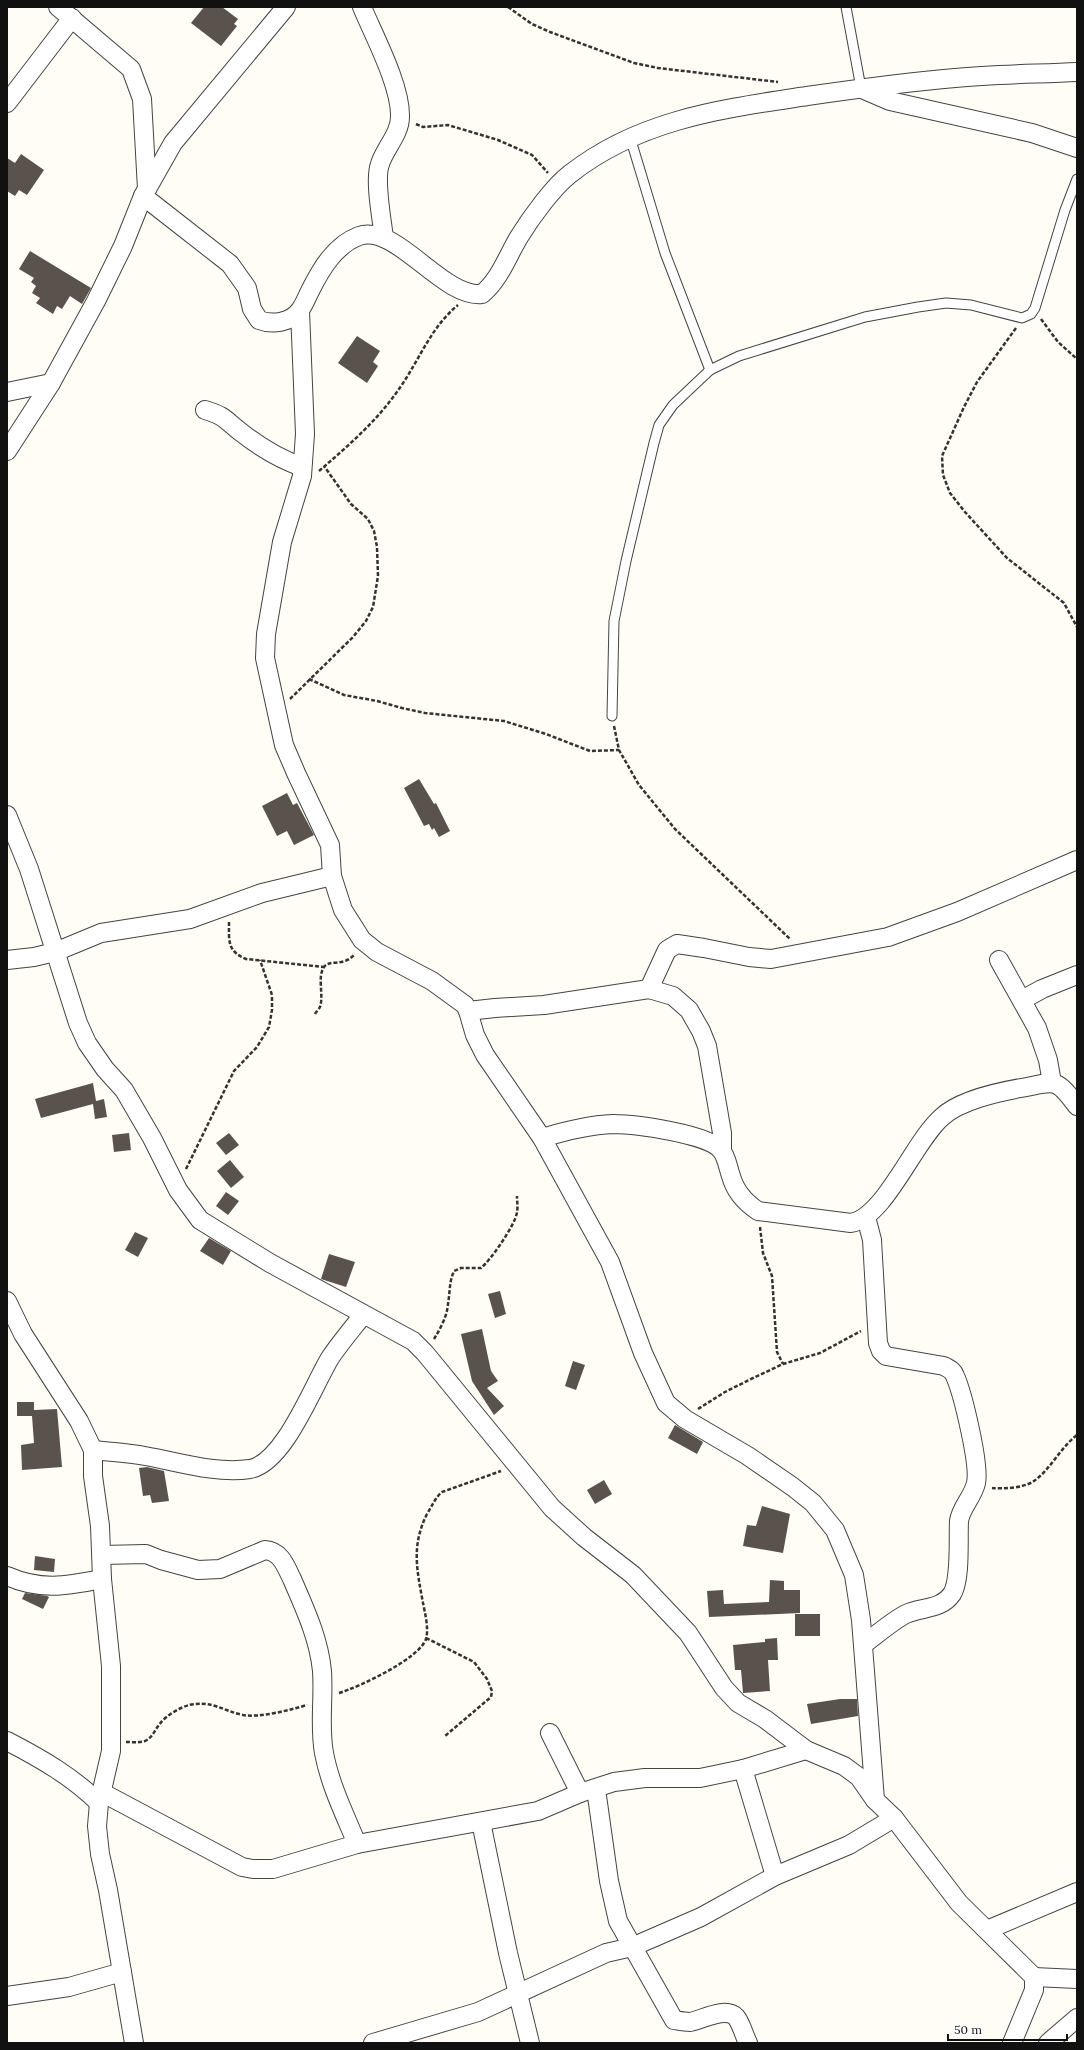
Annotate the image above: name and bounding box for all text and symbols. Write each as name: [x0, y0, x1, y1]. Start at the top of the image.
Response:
scale bar: [948, 2016, 1067, 2042]
text: 50 m: [954, 2022, 982, 2037]

